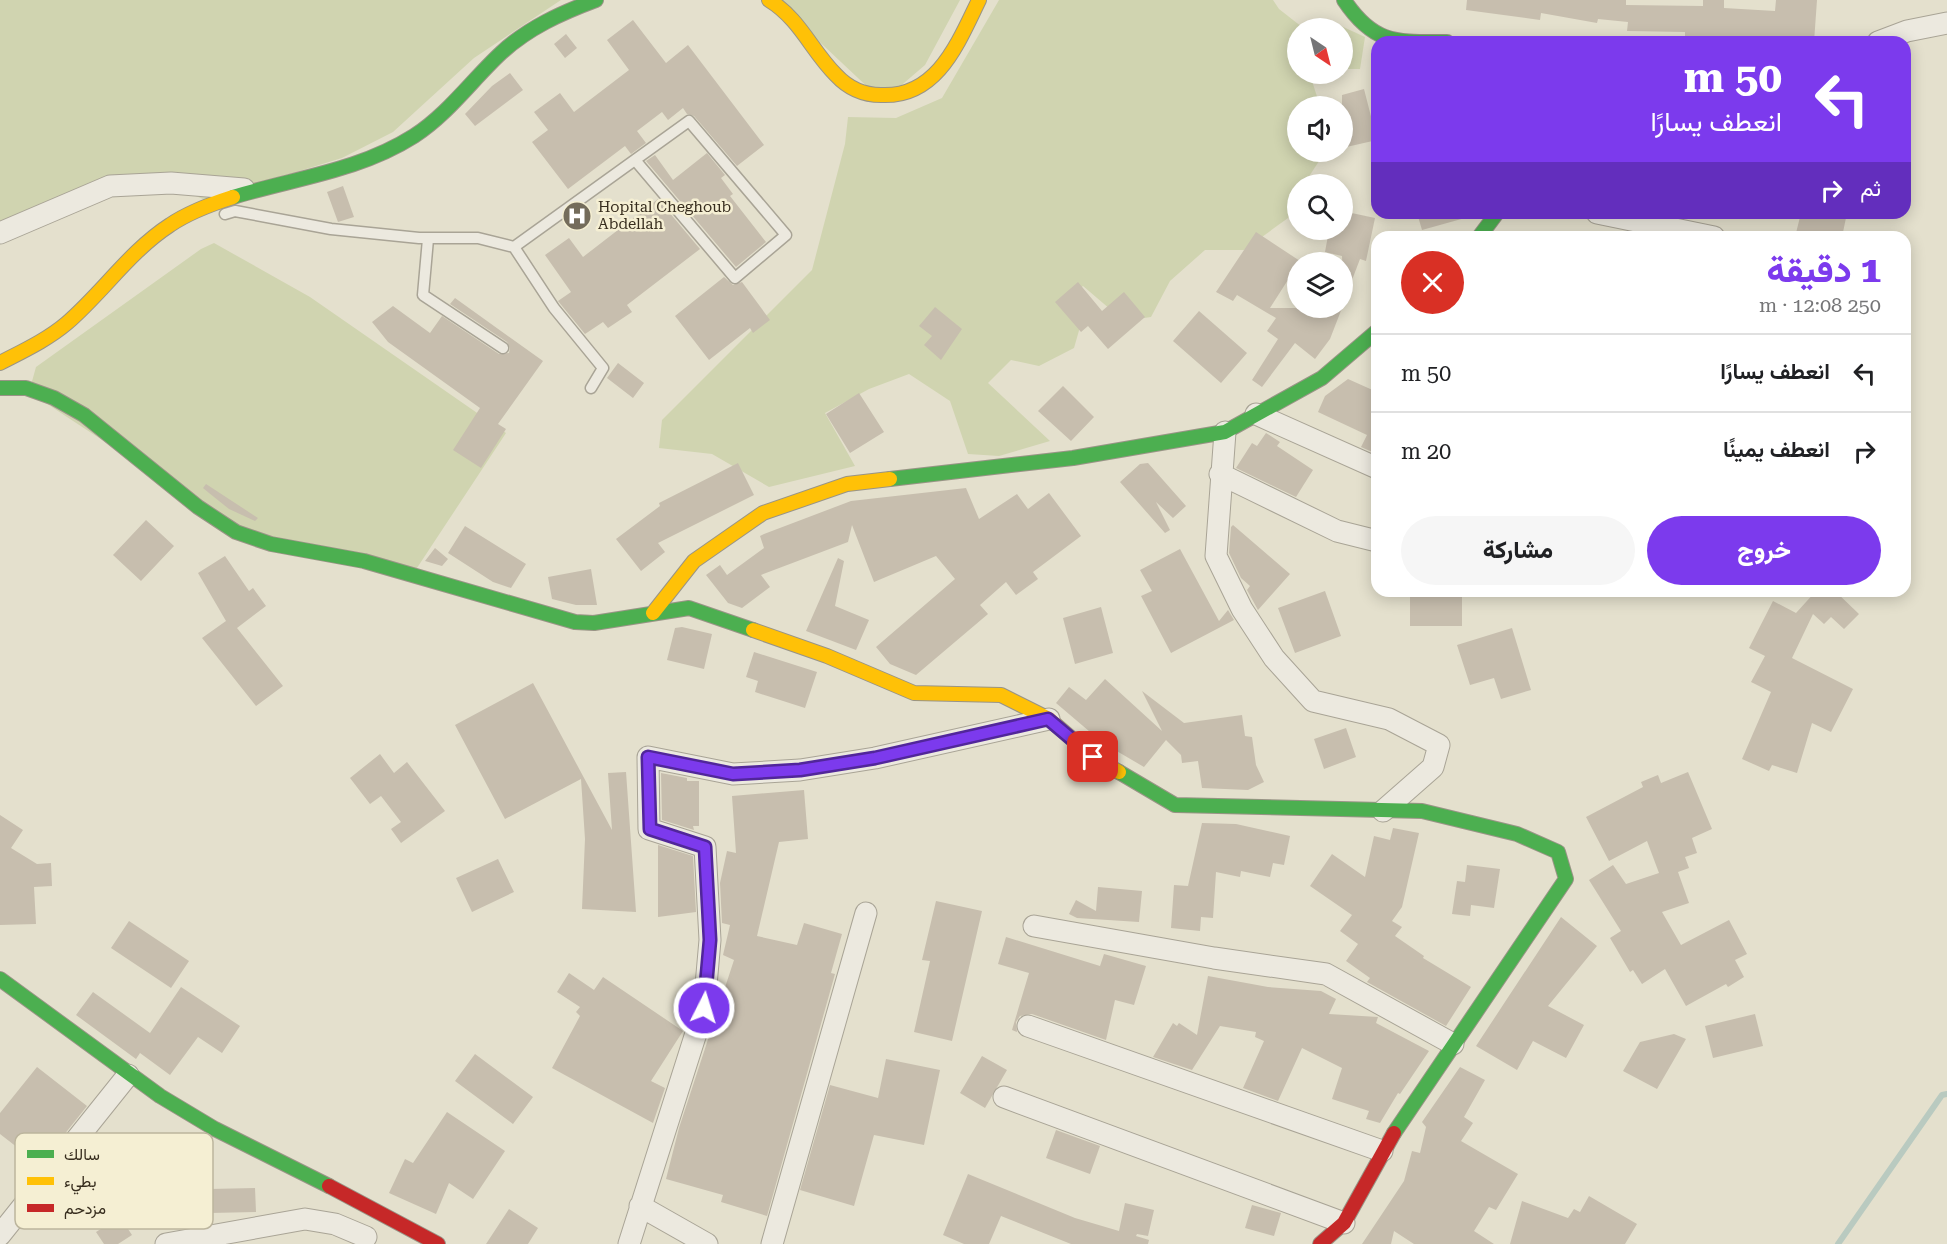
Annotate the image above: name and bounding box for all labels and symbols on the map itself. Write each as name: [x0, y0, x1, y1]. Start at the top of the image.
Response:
north arrow: [1287, 18, 1353, 84]
place label: Hopital Cheghoub Abdellah: [598, 198, 731, 233]
hospital icon: Hopital Cheghoub Abdellah: [561, 200, 593, 232]
pin: [1067, 731, 1118, 782]
position arrow: [672, 976, 736, 1040]
legend: [15, 1133, 213, 1229]
text: سالك: [64, 1145, 100, 1164]
text: بطيء: [64, 1172, 96, 1195]
text: مزدحم: [64, 1199, 106, 1219]

